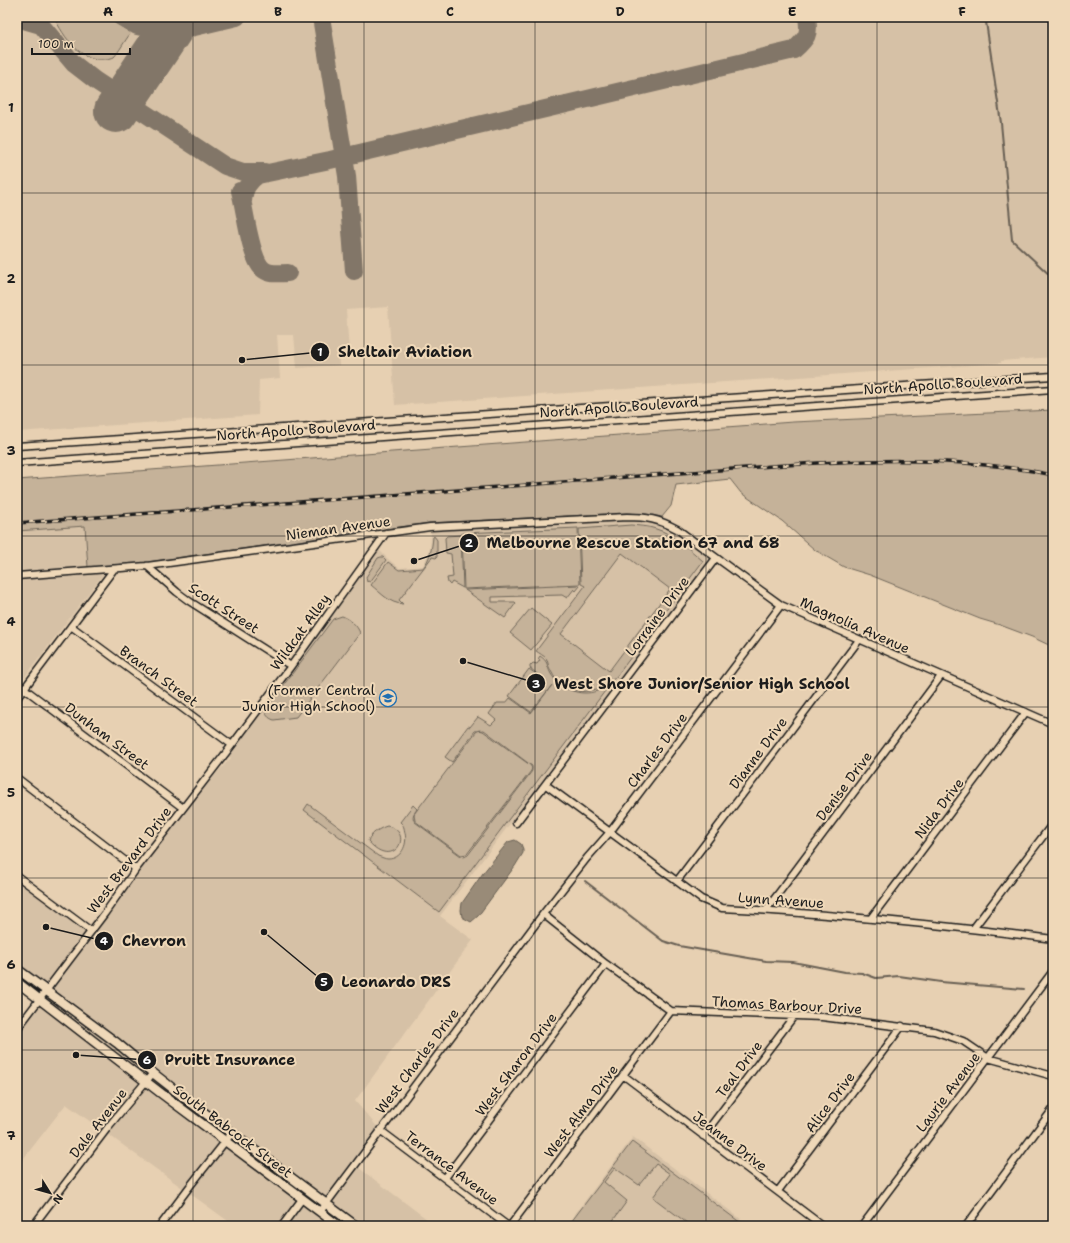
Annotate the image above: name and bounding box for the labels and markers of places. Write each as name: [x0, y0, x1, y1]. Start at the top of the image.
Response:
callout: Sheltair Aviation: [310, 339, 480, 366]
callout: Melbourne Rescue Station 67 and 68: [459, 530, 788, 557]
callout: West Shore Junior/Senior High School: [526, 670, 858, 697]
place label: (Former Central Junior High School): [242, 681, 376, 715]
school or university icon: (Former Central Junior High School): [378, 688, 398, 708]
callout: Chevron: [94, 927, 194, 954]
callout: Leonardo DRS: [314, 968, 459, 995]
callout: Pruitt Insurance: [137, 1047, 304, 1074]

